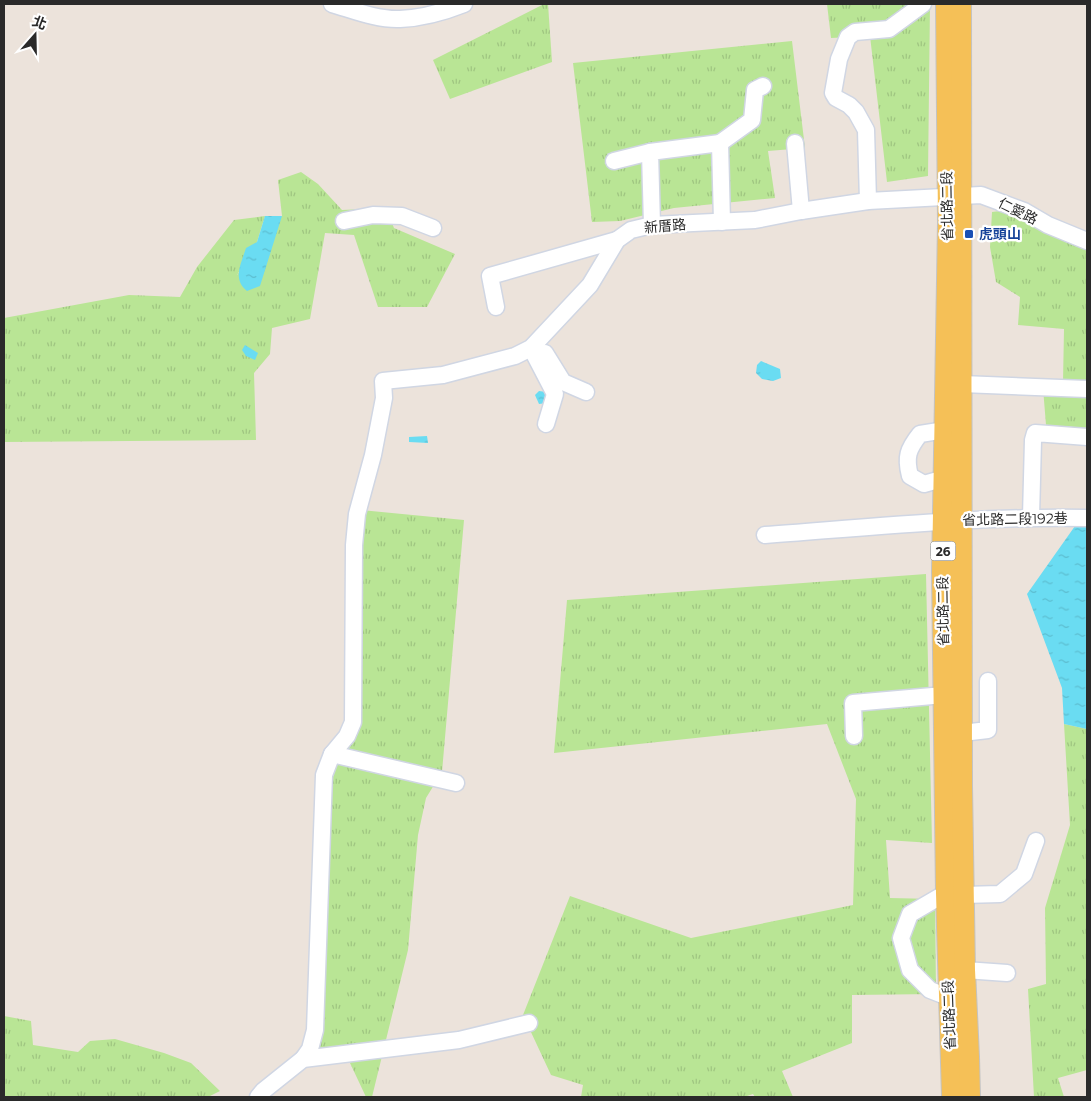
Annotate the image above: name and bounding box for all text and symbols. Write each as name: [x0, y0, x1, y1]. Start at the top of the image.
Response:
north arrow: [10, 10, 60, 60]
text: 北: [30, 12, 49, 34]
street label: 省北路二段: [937, 171, 957, 241]
street label: 仁愛路: [995, 194, 1041, 228]
street label: 新厝路: [643, 215, 687, 237]
place label: 虎頭山: [979, 225, 1021, 243]
marker: 虎頭山: [963, 228, 975, 240]
street label: 省北路二段192巷: [962, 509, 1068, 529]
road number: 26: [930, 542, 956, 560]
street label: 省北路二段: [933, 576, 953, 646]
street label: 省北路二段: [939, 980, 959, 1050]

